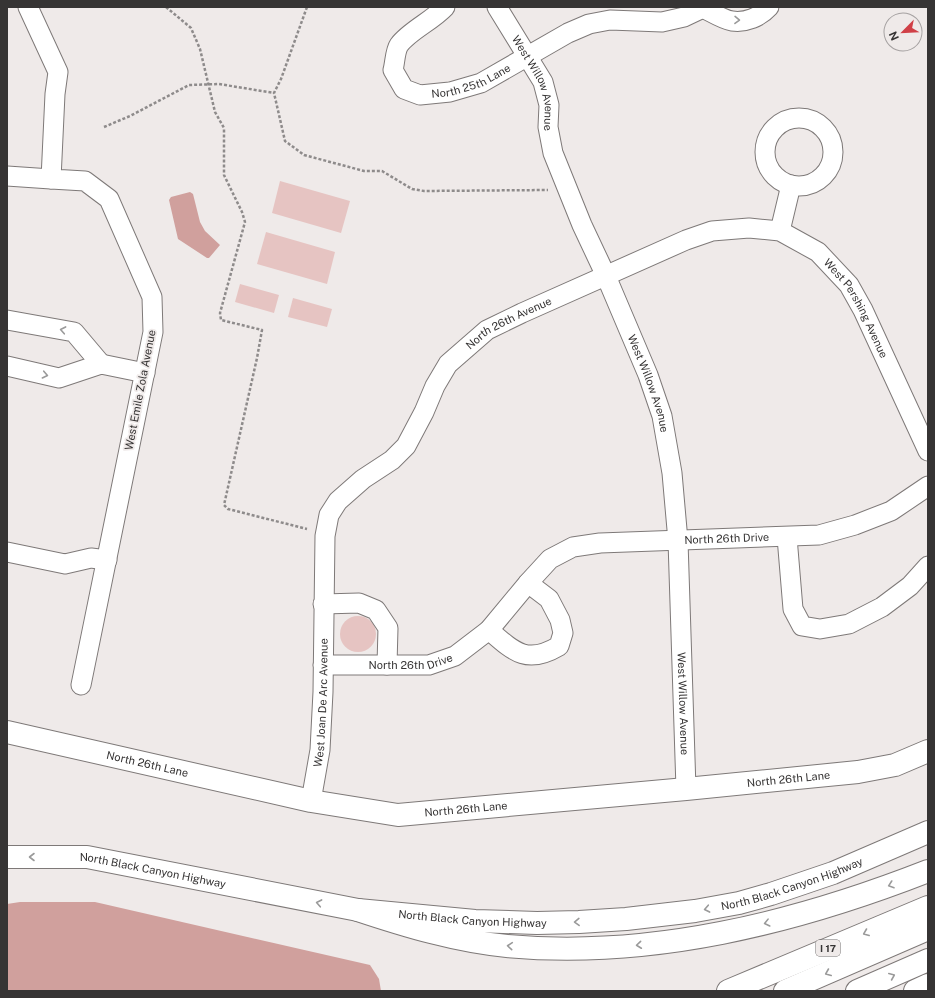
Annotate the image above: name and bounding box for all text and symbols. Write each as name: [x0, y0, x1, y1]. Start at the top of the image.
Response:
north arrow: [883, 12, 923, 52]
one-way arrow: [734, 16, 740, 24]
text: N: [887, 30, 901, 42]
street label: West Willow Avenue: [510, 33, 555, 132]
street label: North 25th Lane: [431, 62, 512, 100]
street label: West Pershing Avenue: [821, 256, 890, 360]
street label: North 26th Avenue: [464, 295, 553, 352]
one-way arrow: [60, 327, 66, 335]
street label: West Emile Zola Avenue: [122, 329, 158, 451]
street label: West Willow Avenue: [626, 333, 671, 433]
one-way arrow: [42, 370, 48, 378]
street label: North 26th Drive: [684, 531, 769, 546]
street label: West Joan De Arc Avenue: [311, 638, 330, 768]
street label: North 26th Drive: [368, 651, 454, 671]
street label: West Willow Avenue: [676, 652, 691, 755]
street label: North 26th Lane: [105, 749, 189, 779]
street label: North 26th Lane: [746, 769, 831, 789]
street label: North 26th Lane: [424, 799, 508, 819]
street label: North Black Canyon Highway: [80, 851, 227, 890]
one-way arrow: [29, 853, 35, 861]
street label: North Black Canyon Highway: [720, 855, 865, 912]
one-way arrow: [888, 880, 895, 889]
one-way arrow: [316, 899, 322, 908]
one-way arrow: [704, 904, 710, 912]
street label: North Black Canyon Highway: [398, 908, 547, 929]
one-way arrow: [574, 918, 580, 926]
one-way arrow: [764, 918, 771, 927]
one-way arrow: [863, 928, 870, 936]
road number: I 17: [816, 940, 840, 956]
one-way arrow: [636, 941, 642, 950]
one-way arrow: [507, 942, 513, 951]
one-way arrow: [825, 968, 832, 976]
one-way arrow: [889, 972, 896, 980]

